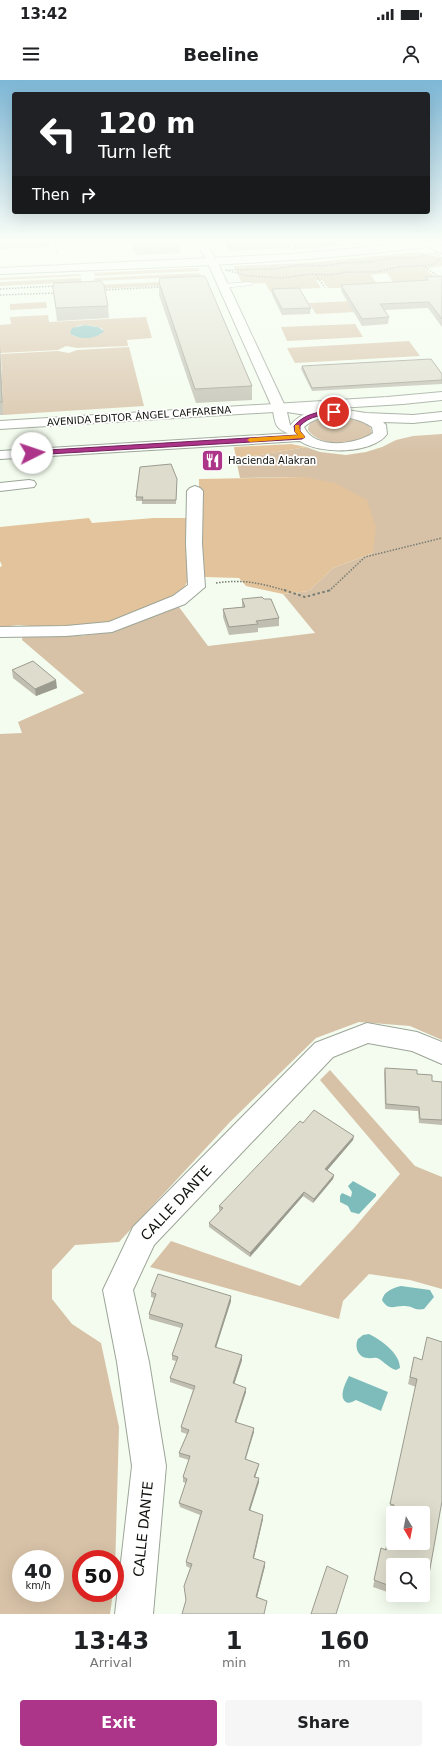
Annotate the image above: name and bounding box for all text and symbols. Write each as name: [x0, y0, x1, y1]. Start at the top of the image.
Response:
text: 13:42: [20, 5, 68, 23]
icon: menu: [20, 43, 42, 65]
icon: person: [400, 43, 422, 65]
text: Beeline: [183, 44, 259, 65]
text: 120 m: [98, 107, 195, 140]
icon: left: [32, 108, 84, 160]
text: Turn left: [98, 141, 171, 162]
icon: right: [77, 184, 99, 206]
text: Then: [32, 186, 69, 204]
pin: [317, 395, 351, 429]
icon: arrive: [323, 401, 345, 423]
street label: AVENIDA EDITOR ÁNGEL CAFFARENA: [47, 403, 232, 428]
position arrow: [11, 432, 53, 474]
restaurant icon: Hacienda Alakran: [199, 447, 225, 473]
place label: Hacienda Alakran: [228, 455, 316, 466]
street label: CALLE DANTE: [137, 1162, 215, 1244]
street label: CALLE DANTE: [130, 1480, 156, 1578]
north arrow: [386, 1506, 430, 1550]
map controls: [386, 1506, 430, 1602]
speed limit sign: 50: [72, 1550, 124, 1602]
button: search: [386, 1558, 430, 1602]
text: 40: [24, 1559, 52, 1583]
text: km/h: [25, 1580, 51, 1591]
text: 13:43: [73, 1627, 149, 1655]
text: 1: [226, 1627, 242, 1655]
text: 160: [319, 1627, 369, 1655]
text: Arrival: [90, 1655, 132, 1670]
text: min: [222, 1655, 246, 1670]
text: m: [338, 1655, 351, 1670]
button: Exit: [20, 1700, 217, 1746]
button: Share: [225, 1700, 422, 1746]

